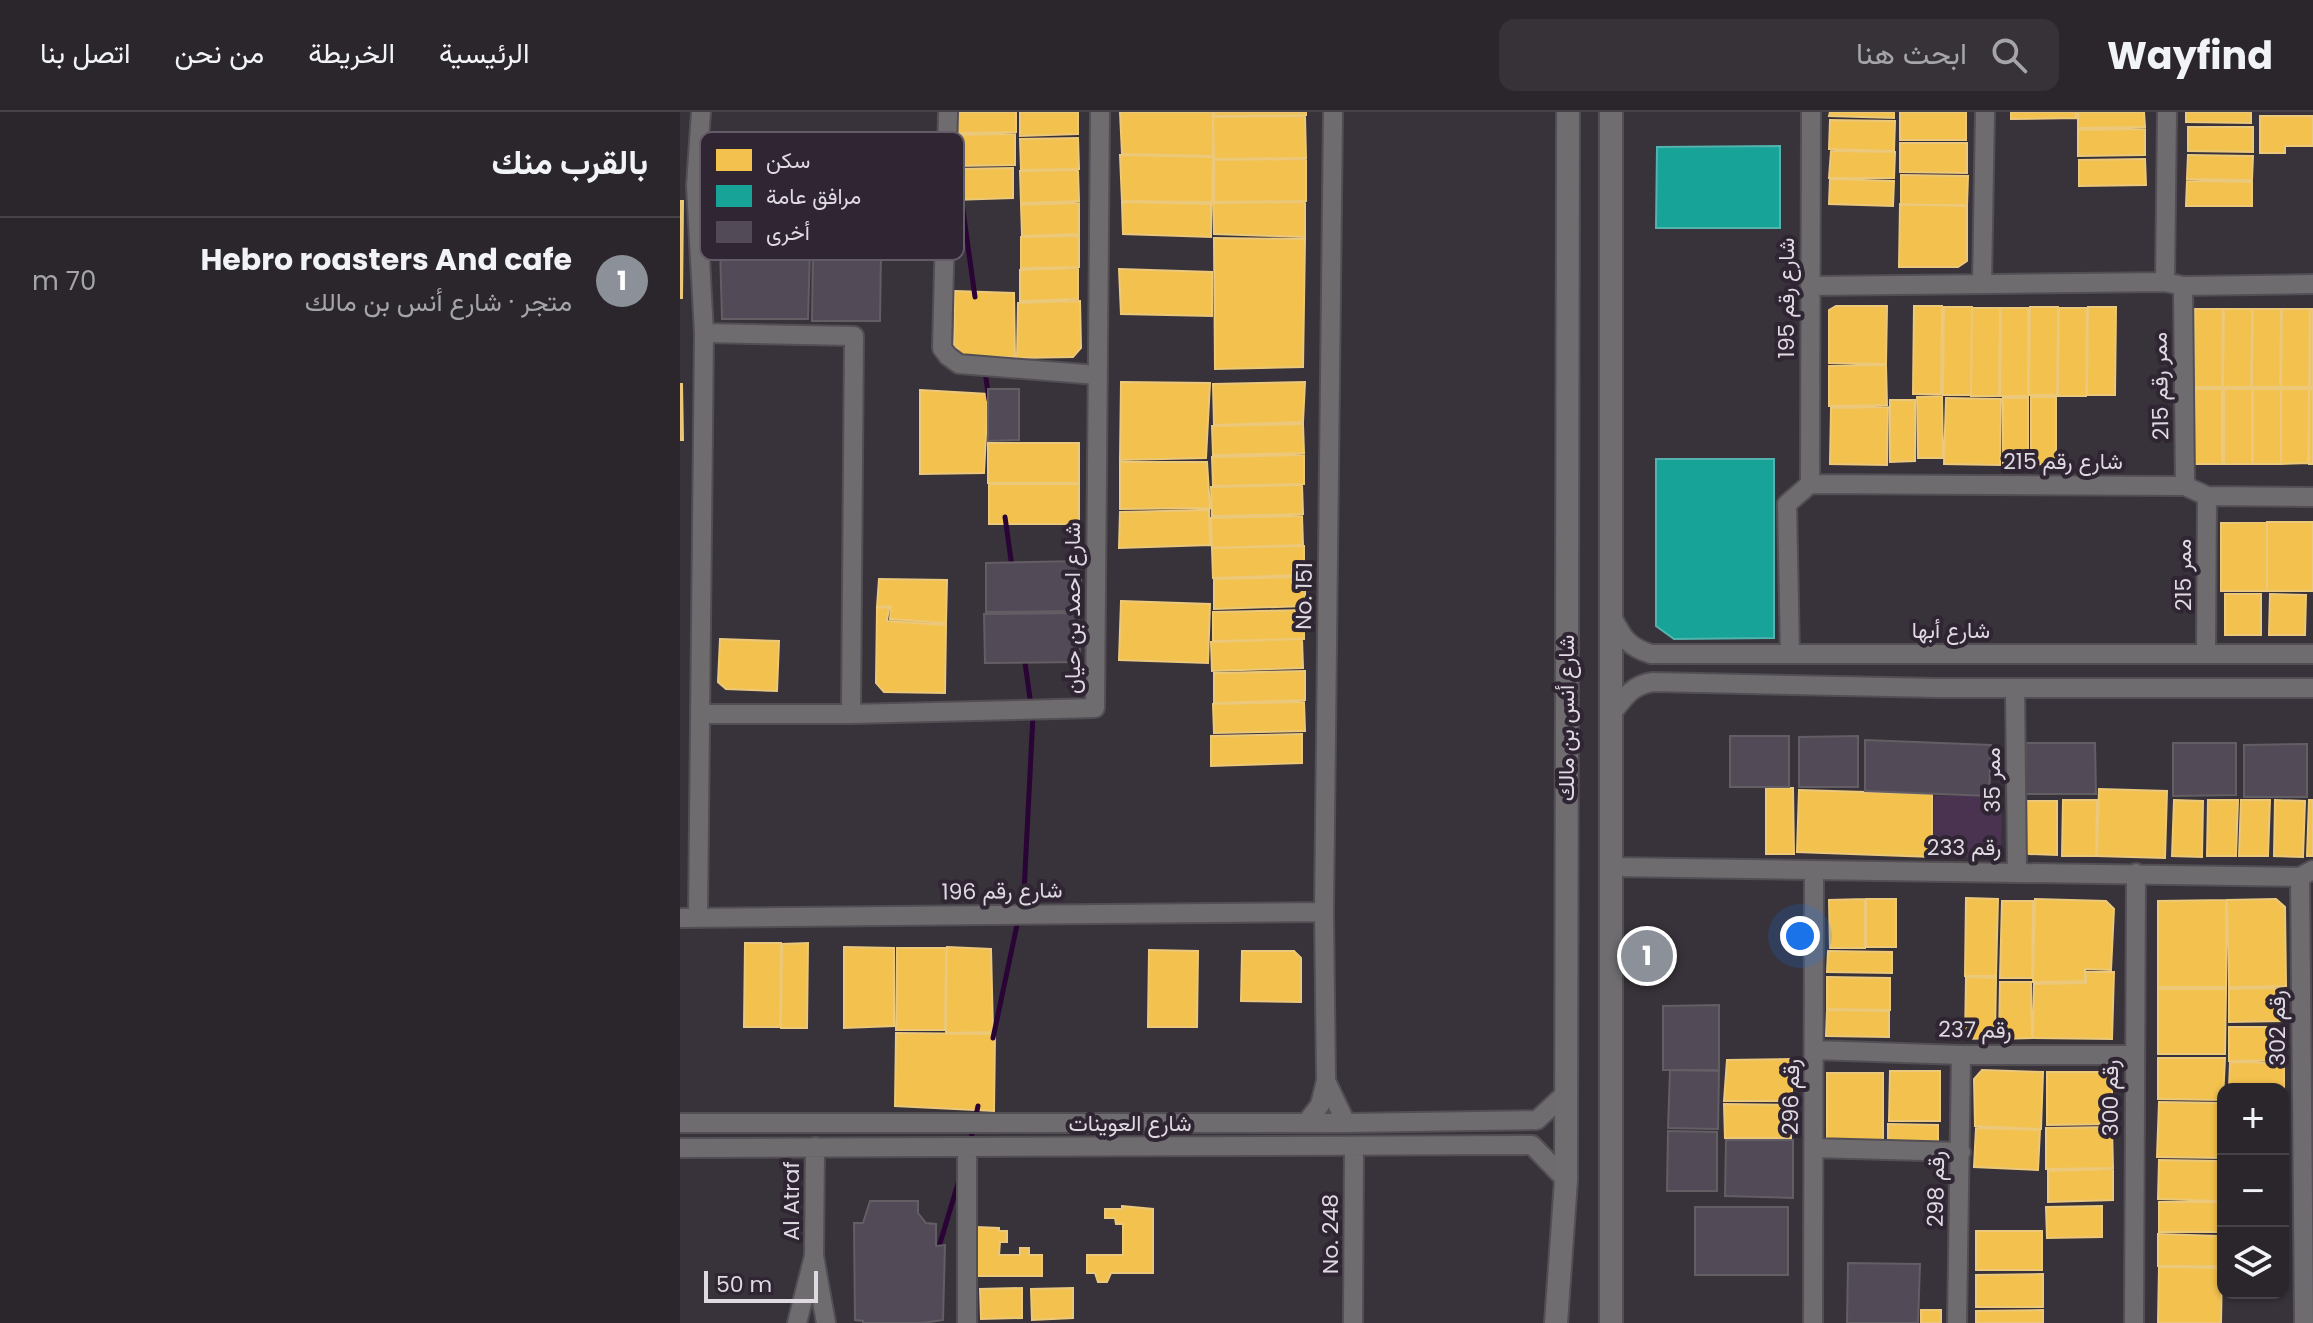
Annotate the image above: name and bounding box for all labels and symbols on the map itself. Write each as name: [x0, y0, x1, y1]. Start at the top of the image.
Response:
legend: [700, 132, 964, 260]
text: سكن: [766, 145, 810, 176]
text: مرافق عامة: [766, 181, 861, 212]
text: أخرى: [766, 217, 810, 248]
street label: شارع رقم 195: [1771, 238, 1802, 358]
street label: ممر رقم 215: [2144, 332, 2176, 440]
street label: شارع رقم 215: [2003, 446, 2123, 477]
street label: شارع احمد بن حيان: [1057, 522, 1088, 694]
street label: ممر 215: [2168, 539, 2199, 611]
street label: No. 151: [1288, 562, 1320, 630]
street label: شارع أبها: [1912, 615, 1990, 646]
street label: شارع أنس بن مالك: [1551, 635, 1582, 801]
street label: ممر 35: [1977, 747, 2008, 813]
street label: رقم 233: [1927, 832, 2001, 863]
street label: شارع رقم 196: [941, 874, 1063, 908]
your location: [1780, 916, 1820, 956]
pin: 1: [1621, 926, 1673, 986]
street label: رقم 302: [2262, 990, 2293, 1066]
street label: رقم 237: [1938, 1014, 2012, 1046]
street label: رقم 296: [1775, 1059, 1807, 1135]
street label: رقم 300: [2095, 1060, 2126, 1136]
street label: شارع العوينات: [1068, 1108, 1192, 1139]
street label: رقم 298: [1920, 1151, 1952, 1227]
street label: Al Atraf: [776, 1161, 807, 1241]
street label: No. 248: [1315, 1194, 1346, 1274]
scale bar: [704, 1267, 818, 1303]

